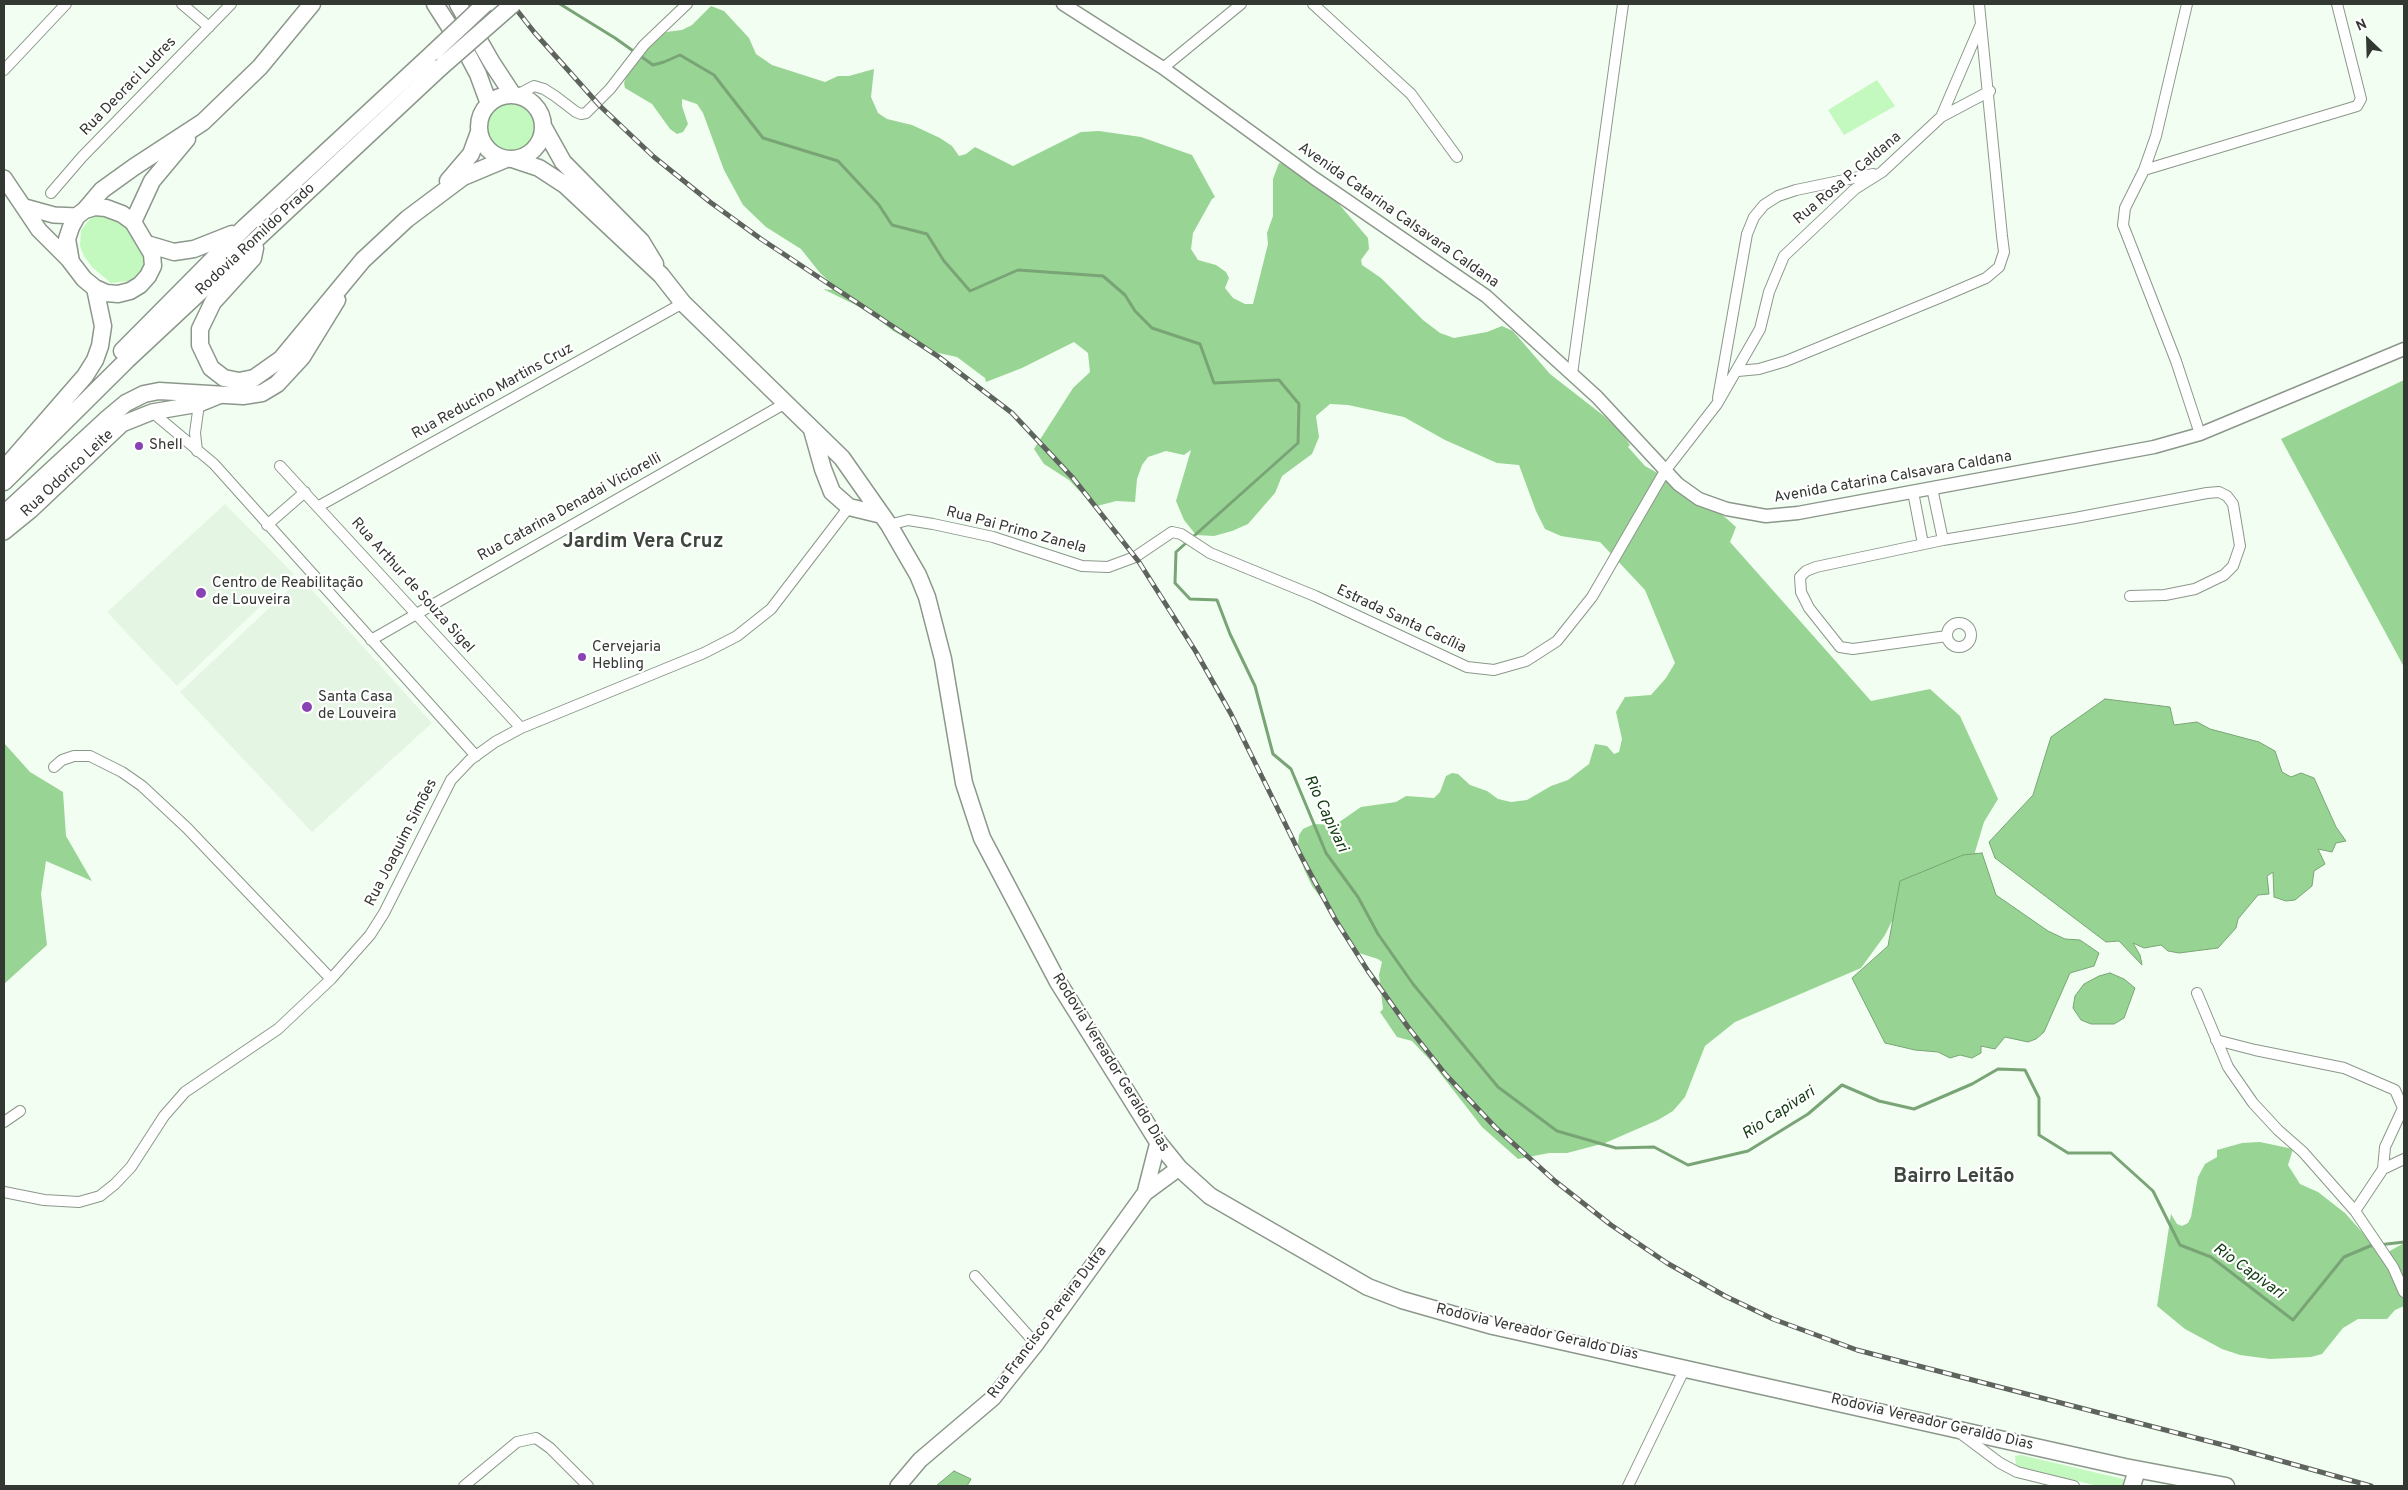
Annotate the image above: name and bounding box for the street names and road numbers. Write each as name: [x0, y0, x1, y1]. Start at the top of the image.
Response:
street label: Rua Deoraci Ludres: [77, 34, 181, 140]
street label: Rua Rosa P. Caldana: [1791, 129, 1905, 229]
street label: Avenida Catarina Calsavara Caldana: [1294, 140, 1502, 292]
street label: Rodovia Romildo Prado: [193, 180, 319, 300]
street label: Rua Reducino Martins Cruz: [409, 340, 577, 444]
street label: Rua Odorico Leite: [18, 426, 118, 522]
street label: Avenida Catarina Calsavara Caldana: [1773, 448, 2013, 508]
street label: Rua Catarina Denadai Viciorelli: [475, 450, 665, 566]
street label: Rua Pai Primo Zanela: [944, 504, 1088, 558]
street label: Rua Arthur de Souza Sigel: [347, 515, 477, 657]
street label: Estrada Santa Cacília: [1333, 582, 1469, 658]
street label: Rua Joaquim Simões: [362, 776, 442, 910]
street label: Rodovia Vereador Geraldo Dias: [1047, 970, 1173, 1156]
street label: Rua Francisco Pereira Dutra: [985, 1243, 1111, 1403]
street label: Rodovia Vereador Geraldo Dias: [1434, 1301, 1640, 1365]
street label: Rodovia Vereador Geraldo Dias: [1829, 1391, 2035, 1455]

